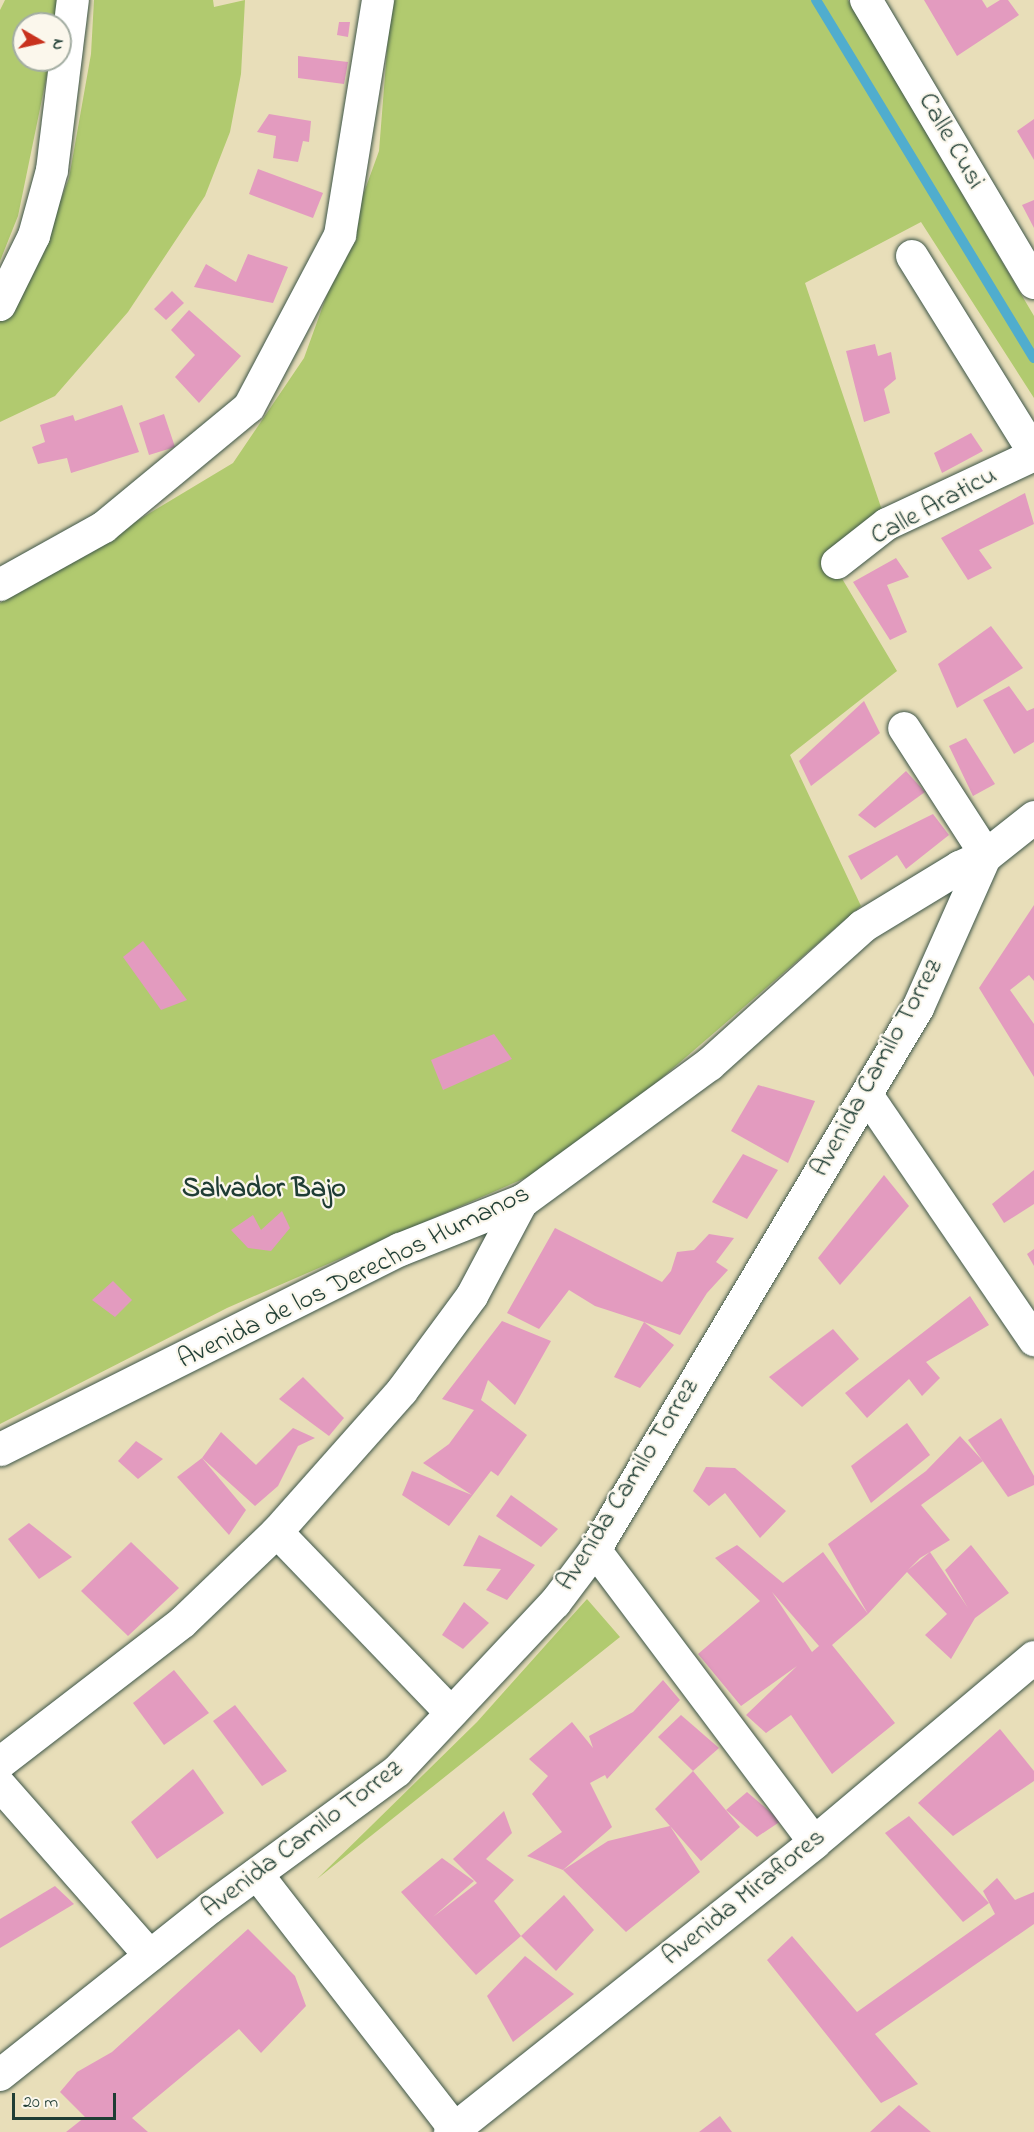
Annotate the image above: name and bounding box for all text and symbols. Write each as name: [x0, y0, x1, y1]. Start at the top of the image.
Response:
north arrow: [12, 12, 72, 72]
text: N: [45, 37, 71, 52]
street label: Calle Cusi: [910, 87, 992, 195]
street label: Calle Araticu: [865, 459, 1003, 553]
street label: Avenida Camilo Torrez: [804, 954, 950, 1182]
district label: Salvador Bajo: [182, 1173, 346, 1207]
street label: Avenida de los Derechos Humanos: [173, 1178, 535, 1376]
street label: Avenida Camilo Torrez: [550, 1373, 706, 1597]
street label: Avenida Camilo Torrez: [195, 1753, 409, 1925]
street label: Avenida Miraflores: [656, 1821, 832, 1973]
scale bar: [15, 2081, 118, 2119]
text: 20 m: [23, 2090, 58, 2116]

